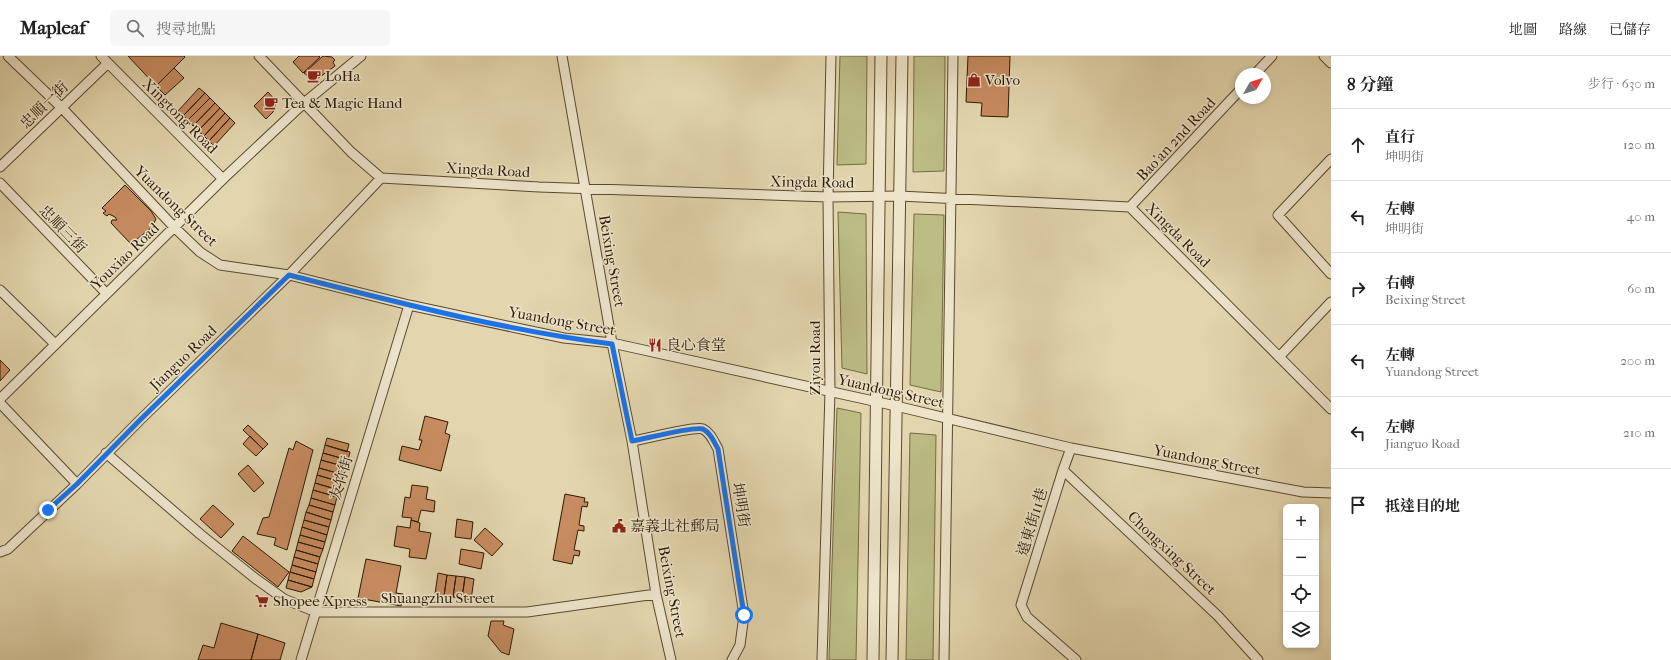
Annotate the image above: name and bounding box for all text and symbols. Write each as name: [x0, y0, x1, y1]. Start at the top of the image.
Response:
search box: [110, 10, 390, 46]
text: Mapleaf: [20, 17, 86, 39]
icon: search: [124, 17, 146, 39]
text: 搜尋地點: [156, 20, 216, 38]
text: 地圖: [1509, 21, 1537, 38]
text: 路線: [1559, 21, 1587, 38]
text: 已儲存: [1609, 21, 1651, 38]
place label: LoHa: [325, 67, 361, 85]
cafe icon: LoHa: [306, 68, 322, 84]
north arrow: [1235, 68, 1271, 104]
place label: Volvo: [984, 71, 1021, 89]
shop icon: Volvo: [966, 72, 982, 88]
text: 8 分鐘: [1347, 74, 1393, 94]
street label: Xingtong Road: [139, 75, 222, 158]
text: 步行 · 630 m: [1588, 76, 1655, 91]
street label: 忠順一街: [16, 78, 72, 132]
street label: Bao'an 2nd Road: [1133, 93, 1220, 184]
place label: Tea & Magic Hand: [282, 94, 403, 112]
cafe icon: Tea & Magic Hand: [263, 95, 279, 111]
text: 直行: [1385, 128, 1415, 146]
icon: ahead: [1347, 134, 1369, 156]
text: 120 m: [1623, 137, 1655, 152]
text: 坤明街: [1385, 149, 1424, 164]
street label: Xingda Road: [445, 159, 531, 181]
street label: Yuandong Street: [130, 161, 222, 251]
street label: Xingda Road: [770, 172, 855, 192]
street label: Xingda Road: [1142, 199, 1215, 272]
text: 左轉: [1385, 200, 1415, 218]
street label: 忠順三街: [36, 201, 90, 257]
icon: left: [1347, 206, 1369, 228]
text: 40 m: [1627, 209, 1655, 224]
street label: Beixing Street: [595, 213, 629, 309]
street label: Youxiao Road: [86, 218, 164, 294]
text: 坤明街: [1385, 221, 1424, 236]
text: 右轉: [1385, 274, 1415, 292]
icon: right: [1347, 278, 1369, 300]
text: 60 m: [1627, 281, 1655, 296]
text: Beixing Street: [1385, 292, 1466, 307]
street label: Yuandong Street: [506, 303, 618, 339]
street label: Ziyou Road: [806, 320, 824, 395]
street label: Jianguo Road: [145, 321, 221, 395]
place label: 良心食堂: [666, 336, 726, 354]
restaurant icon: 良心食堂: [647, 337, 663, 353]
text: 左轉: [1385, 346, 1415, 364]
icon: left: [1347, 350, 1369, 372]
text: 200 m: [1620, 353, 1655, 368]
text: Yuandong Street: [1385, 364, 1479, 379]
street label: Yuandong Street: [835, 370, 946, 412]
text: 左轉: [1385, 418, 1415, 436]
icon: left: [1347, 422, 1369, 444]
text: 210 m: [1623, 425, 1655, 440]
text: Jianguo Road: [1385, 436, 1460, 451]
street label: Yuandong Street: [1151, 441, 1263, 479]
street label: 友竹街: [326, 454, 356, 502]
street label: 坤明街: [729, 481, 753, 529]
street label: 遠東街11巷: [1013, 486, 1051, 558]
icon: arrive: [1347, 494, 1369, 516]
text: 抵達目的地: [1385, 497, 1460, 515]
route end: [39, 501, 57, 519]
map controls: [1283, 504, 1319, 648]
button: +: [1283, 504, 1319, 540]
street label: Chongxing Street: [1124, 507, 1220, 599]
place label: 嘉義北社郵局: [630, 517, 720, 535]
public building icon: 嘉義北社郵局: [611, 518, 627, 534]
button: −: [1283, 540, 1319, 576]
street label: Beixing Street: [654, 544, 690, 640]
button: locate: [1283, 576, 1319, 612]
street label: Shuangzhu Street: [381, 589, 496, 607]
place label: Shopee Xpress: [273, 592, 368, 610]
supermarket icon: Shopee Xpress: [254, 593, 270, 609]
route start: [735, 606, 753, 624]
button: layers: [1283, 612, 1319, 648]

